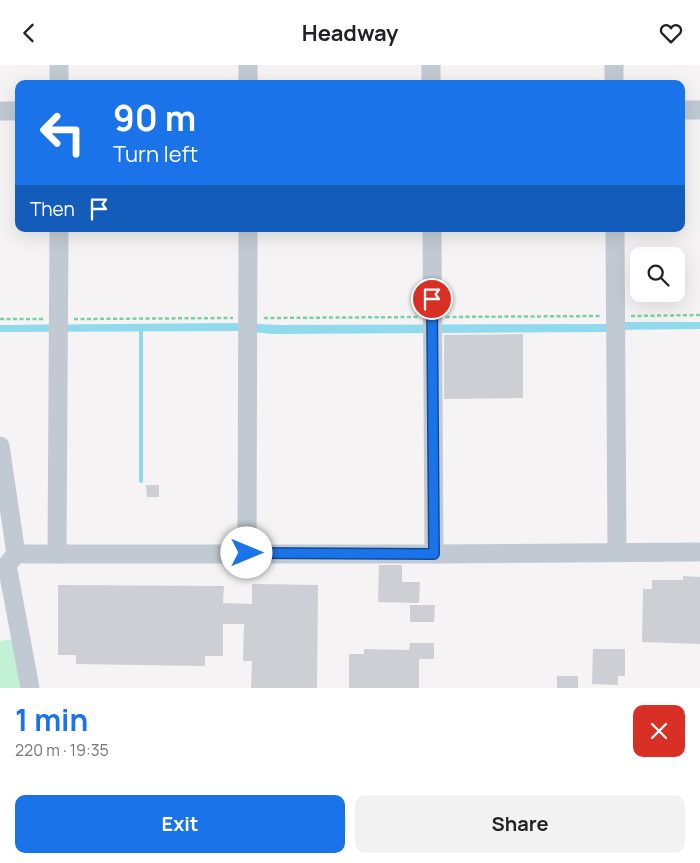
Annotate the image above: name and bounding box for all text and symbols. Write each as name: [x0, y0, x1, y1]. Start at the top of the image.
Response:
text: Headway: [302, 18, 398, 48]
icon: back: [15, 19, 43, 47]
icon: heart: [657, 19, 685, 47]
text: 90 m: [113, 94, 196, 142]
icon: left: [30, 100, 95, 165]
text: Turn left: [113, 139, 198, 169]
icon: arrive: [85, 195, 113, 223]
text: Then: [30, 196, 75, 222]
map controls: [630, 247, 685, 302]
button: search: [630, 247, 685, 302]
pin: [411, 278, 453, 320]
icon: arrive: [418, 285, 446, 313]
position arrow: [220, 526, 272, 578]
text: 1 min: [15, 699, 88, 740]
button: close: [633, 705, 685, 757]
text: 220 m · 19:35: [15, 739, 109, 761]
button: Exit: [15, 795, 345, 853]
button: Share: [355, 795, 685, 853]

